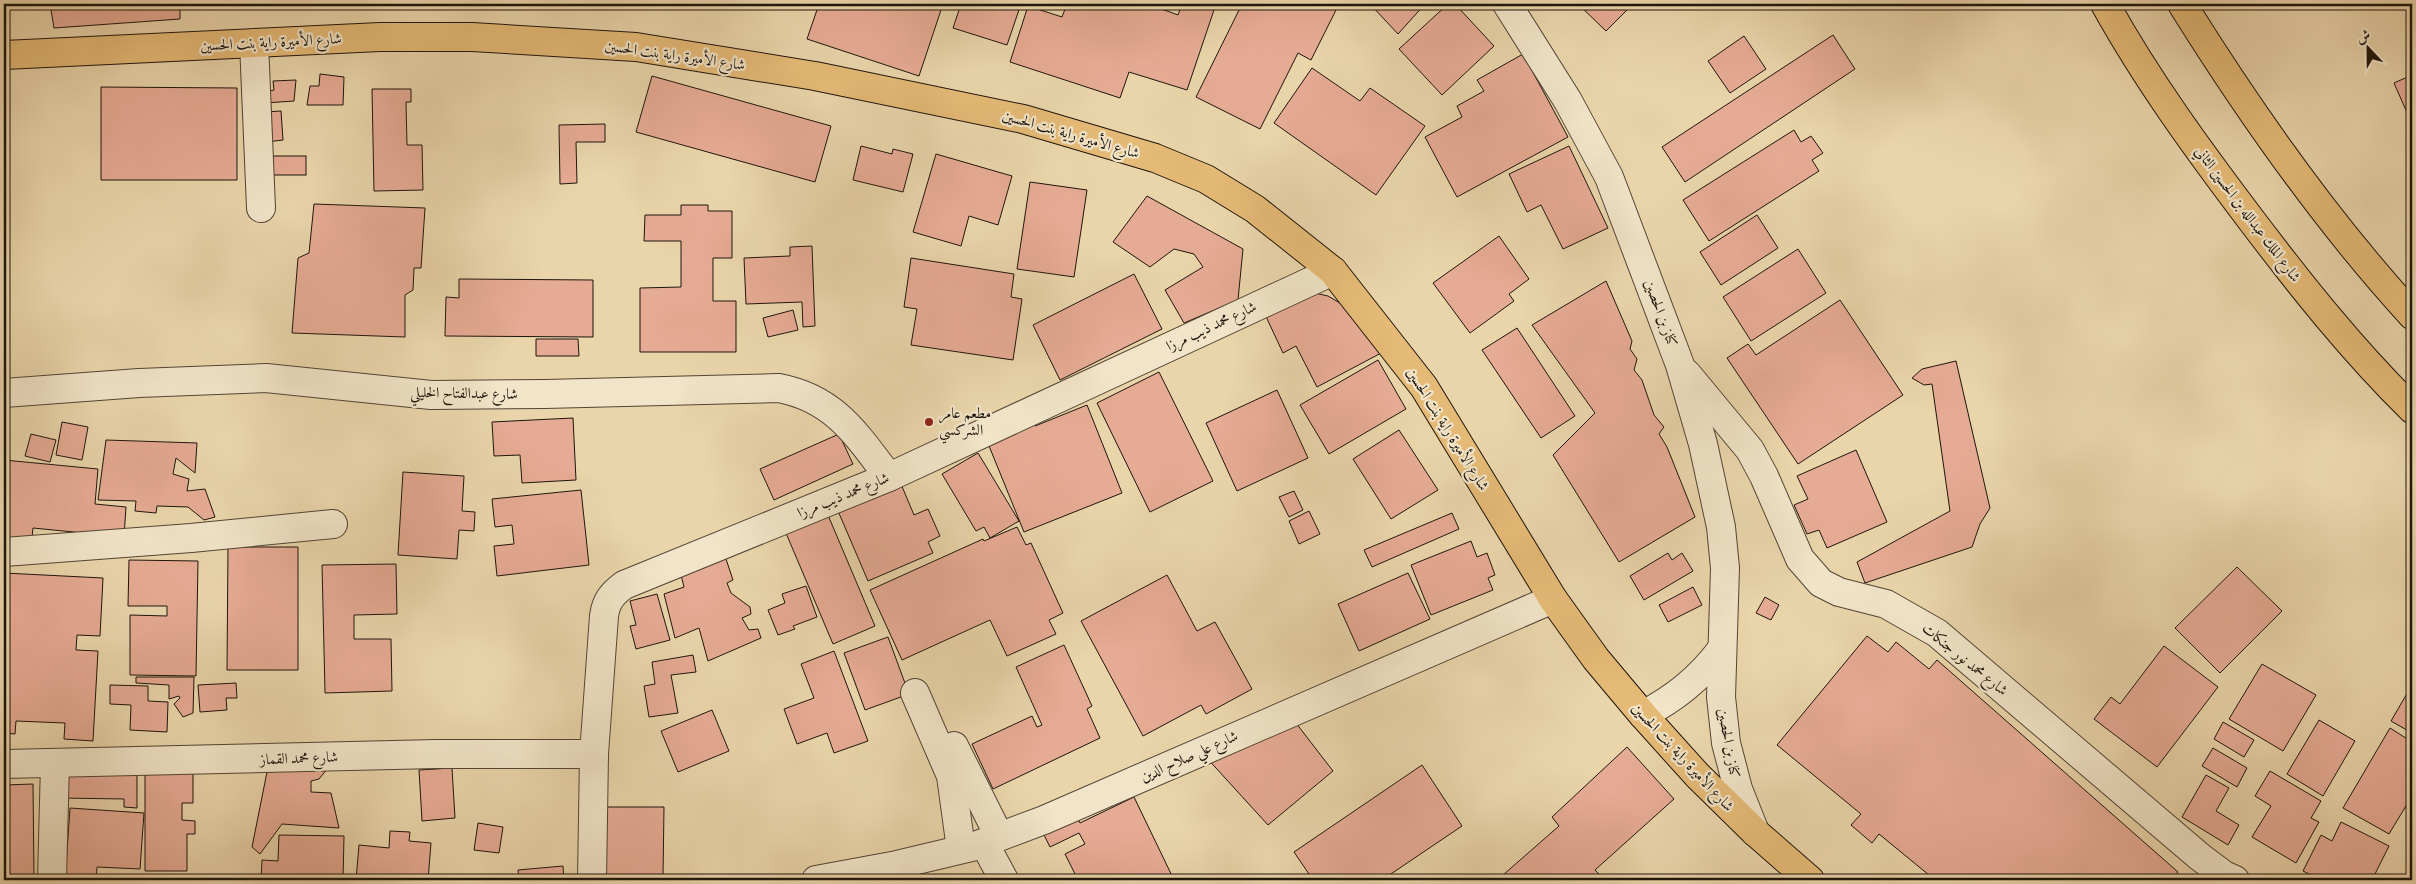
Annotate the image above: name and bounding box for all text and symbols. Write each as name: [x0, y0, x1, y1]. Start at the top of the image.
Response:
north arrow: [2344, 22, 2394, 72]
text: ش: [2354, 26, 2373, 48]
street label: شارع الأميرة راية بنت الحسين: [200, 27, 342, 59]
street label: شارع الأميرة راية بنت الحسين: [603, 34, 747, 78]
street label: شارع الأميرة راية بنت الحسين: [999, 104, 1142, 166]
street label: شارع الملك عبدالله بن الحسين الثاني: [2188, 143, 2305, 288]
street label: كناز بن الحصين: [1640, 277, 1681, 349]
street label: شارع محمد ذيب مرزا: [1163, 297, 1261, 358]
street label: شارع الأميرة راية بنت الحسين: [1399, 363, 1495, 496]
street label: شارع عبدالفتاح الخليلي: [410, 383, 518, 408]
place label: مطعم عامر الشركسي: [939, 404, 991, 444]
marker: مطعم عامر الشركسي: [923, 416, 935, 428]
street label: شارع محمد ذيب مرزا: [794, 468, 893, 525]
street label: شارع محمد نور جنكات: [1916, 619, 2012, 702]
street label: شارع الأميرة راية بنت الحسين: [1625, 698, 1739, 818]
street label: كناز بن الحصين: [1713, 707, 1744, 779]
street label: شارع علي صلاح الدين: [1137, 726, 1243, 790]
street label: شارع محمد القماز: [258, 748, 339, 772]

